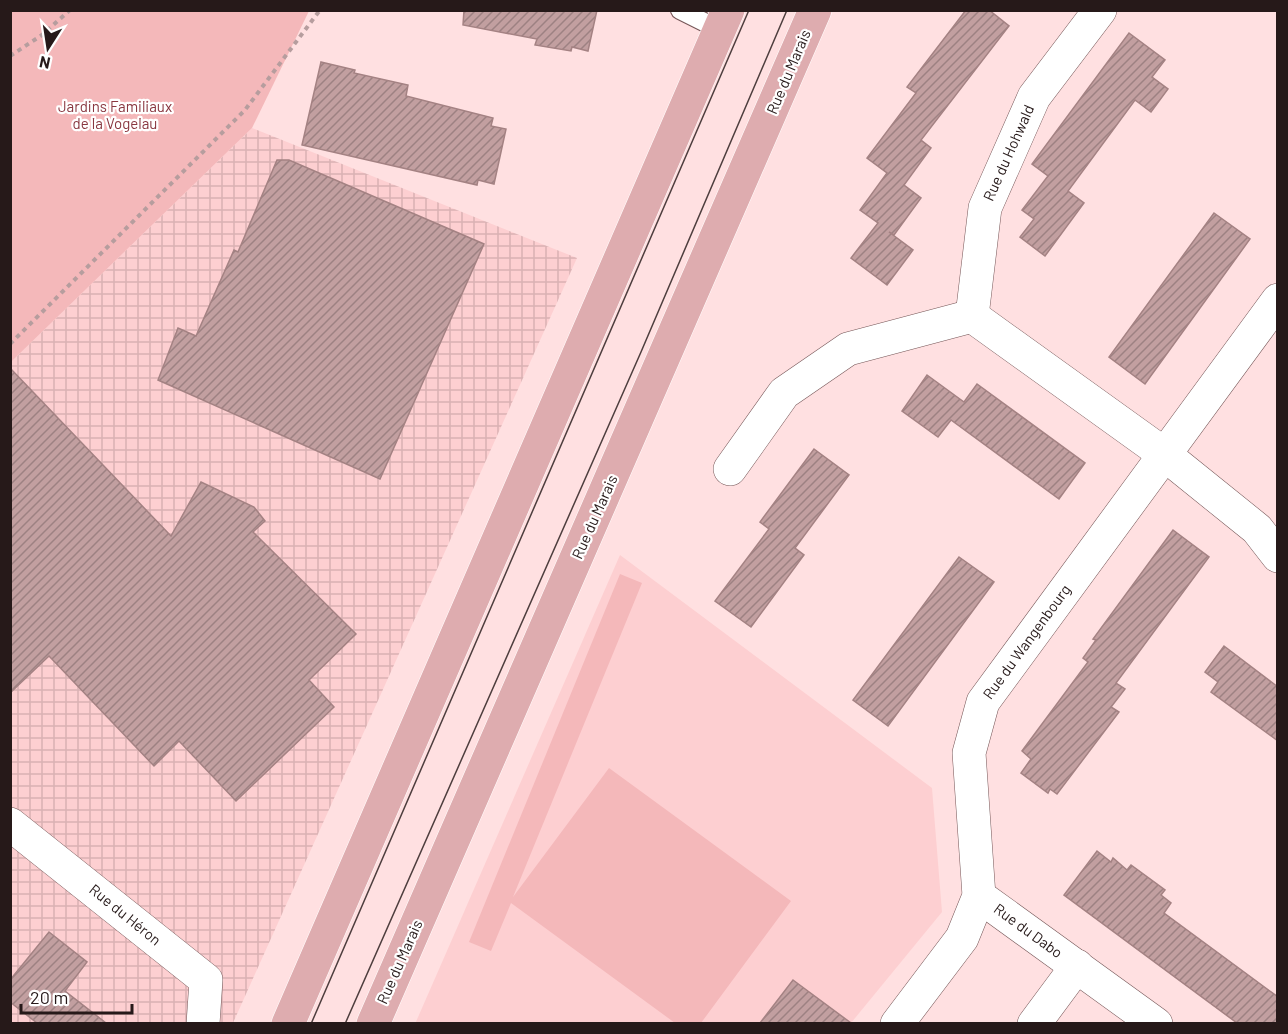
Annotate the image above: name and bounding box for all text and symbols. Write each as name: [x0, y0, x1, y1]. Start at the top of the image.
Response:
north arrow: [18, 18, 78, 78]
street label: Rue du Marais: [762, 27, 814, 117]
text: N: [38, 53, 52, 74]
park label: Jardins Familiaux de la Vogelau: [58, 97, 172, 132]
street label: Rue du Hohwald: [979, 102, 1037, 203]
street label: Rue du Marais: [568, 472, 621, 561]
street label: Rue du Wangenbourg: [979, 581, 1074, 702]
street label: Rue du Héron: [86, 880, 165, 949]
street label: Rue du Dabo: [991, 899, 1066, 961]
street label: Rue du Marais: [373, 917, 426, 1006]
scale bar: [21, 977, 132, 1015]
text: 20 m: [30, 986, 68, 1008]

